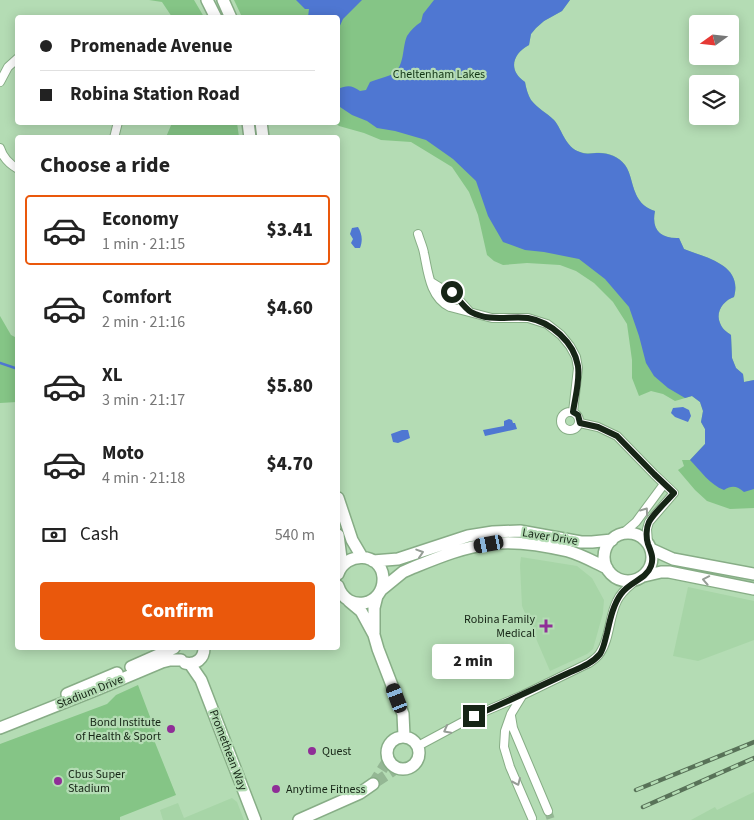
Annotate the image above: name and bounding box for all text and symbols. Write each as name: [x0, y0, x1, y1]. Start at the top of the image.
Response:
north arrow: [689, 15, 739, 65]
map controls: [689, 15, 739, 125]
text: Promenade Avenue: [70, 33, 232, 60]
park label: Cheltenham Lakes: [393, 66, 485, 83]
button: layers: [689, 75, 739, 125]
text: Robina Station Road: [70, 81, 240, 108]
text: Choose a ride: [40, 149, 170, 181]
text: Economy: [102, 206, 179, 233]
icon: car: [42, 208, 87, 253]
text: $3.41: [267, 217, 313, 244]
text: 1 min · 21:15: [102, 233, 185, 255]
route start: [441, 281, 463, 303]
text: Comfort: [102, 284, 172, 311]
icon: car: [42, 286, 87, 331]
text: $4.60: [267, 295, 313, 322]
text: 2 min · 21:16: [102, 311, 185, 333]
text: XL: [102, 362, 123, 389]
icon: car: [42, 364, 87, 409]
text: $5.80: [267, 373, 313, 400]
text: 3 min · 21:17: [102, 389, 185, 411]
text: Moto: [102, 440, 144, 467]
icon: car: [42, 442, 87, 487]
text: $4.70: [267, 451, 313, 478]
text: 4 min · 21:18: [102, 467, 185, 489]
one-way arrow: [639, 508, 647, 517]
icon: cash: [40, 521, 68, 549]
text: Cash: [80, 521, 119, 548]
text: 540 m: [275, 524, 315, 546]
street label: Laver Drive: [521, 524, 579, 550]
car: [472, 534, 505, 554]
one-way arrow: [416, 549, 424, 559]
one-way arrow: [702, 575, 711, 585]
button: Confirm: [40, 582, 315, 640]
place label: Robina Family Medical: [464, 611, 535, 642]
marker: Robina Family Medical: [539, 619, 553, 633]
callout: 2 min: [433, 644, 515, 678]
text: 2 min: [453, 650, 493, 672]
street label: Stadium Drive: [54, 671, 126, 713]
car: [384, 681, 409, 715]
route end: [463, 705, 485, 727]
street label: Promethean Way: [205, 707, 251, 793]
place label: Bond Institute of Health & Sport: [75, 714, 161, 745]
marker: Bond Institute of Health & Sport: [165, 723, 177, 735]
one-way arrow: [443, 724, 452, 734]
place label: Quest: [322, 743, 351, 760]
marker: Quest: [306, 745, 318, 757]
place label: Cbus Super Stadium: [68, 766, 126, 797]
marker: Cbus Super Stadium: [52, 775, 64, 787]
one-way arrow: [510, 777, 521, 786]
place label: Anytime Fitness: [286, 781, 366, 798]
marker: Anytime Fitness: [270, 783, 282, 795]

